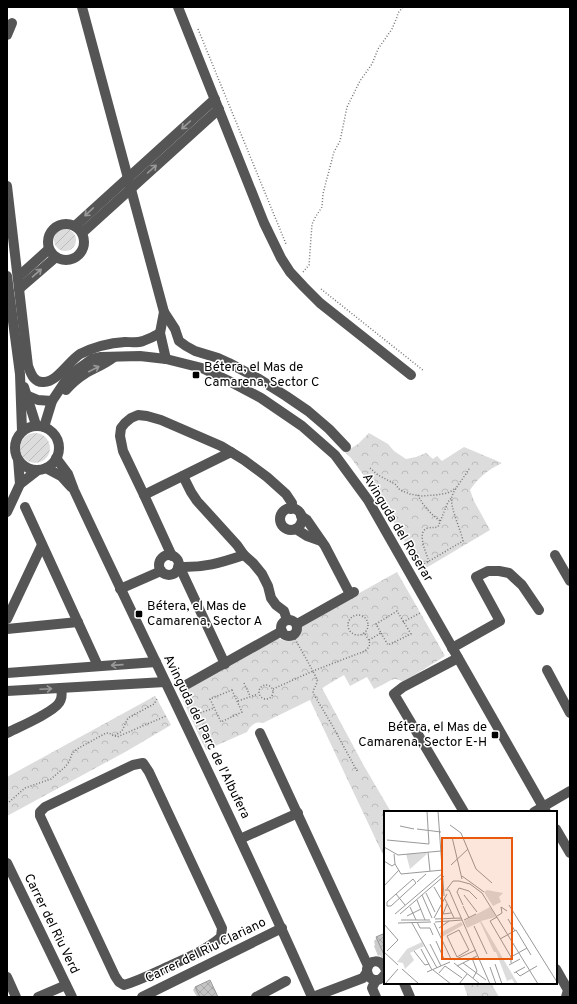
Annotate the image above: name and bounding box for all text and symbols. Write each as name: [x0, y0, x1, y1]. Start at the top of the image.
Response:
one-way arrow: [181, 120, 191, 129]
one-way arrow: [147, 165, 157, 174]
one-way arrow: [84, 208, 95, 217]
one-way arrow: [32, 268, 43, 277]
place label: Bétera, el Mas de Camarena, Sector C: [204, 360, 320, 391]
one-way arrow: [88, 365, 100, 372]
marker: Bétera, el Mas de Camarena, Sector C: [191, 370, 201, 380]
street label: Avinguda del Roserar: [358, 471, 436, 585]
place label: Bétera, el Mas de Camarena, Sector A: [147, 599, 263, 630]
marker: Bétera, el Mas de Camarena, Sector A: [134, 609, 144, 619]
street label: Avinguda del Parc de l'Albufera: [159, 652, 253, 822]
one-way arrow: [111, 661, 124, 668]
one-way arrow: [39, 685, 52, 692]
place label: Bétera, el Mas de Camarena, Sector E-H: [358, 720, 487, 751]
marker: Bétera, el Mas de Camarena, Sector E-H: [490, 730, 500, 740]
inset map: [384, 811, 557, 984]
street label: Carrer del Riu Verd: [20, 871, 82, 977]
street label: Carrer del Riu Clariano: [143, 915, 269, 987]

